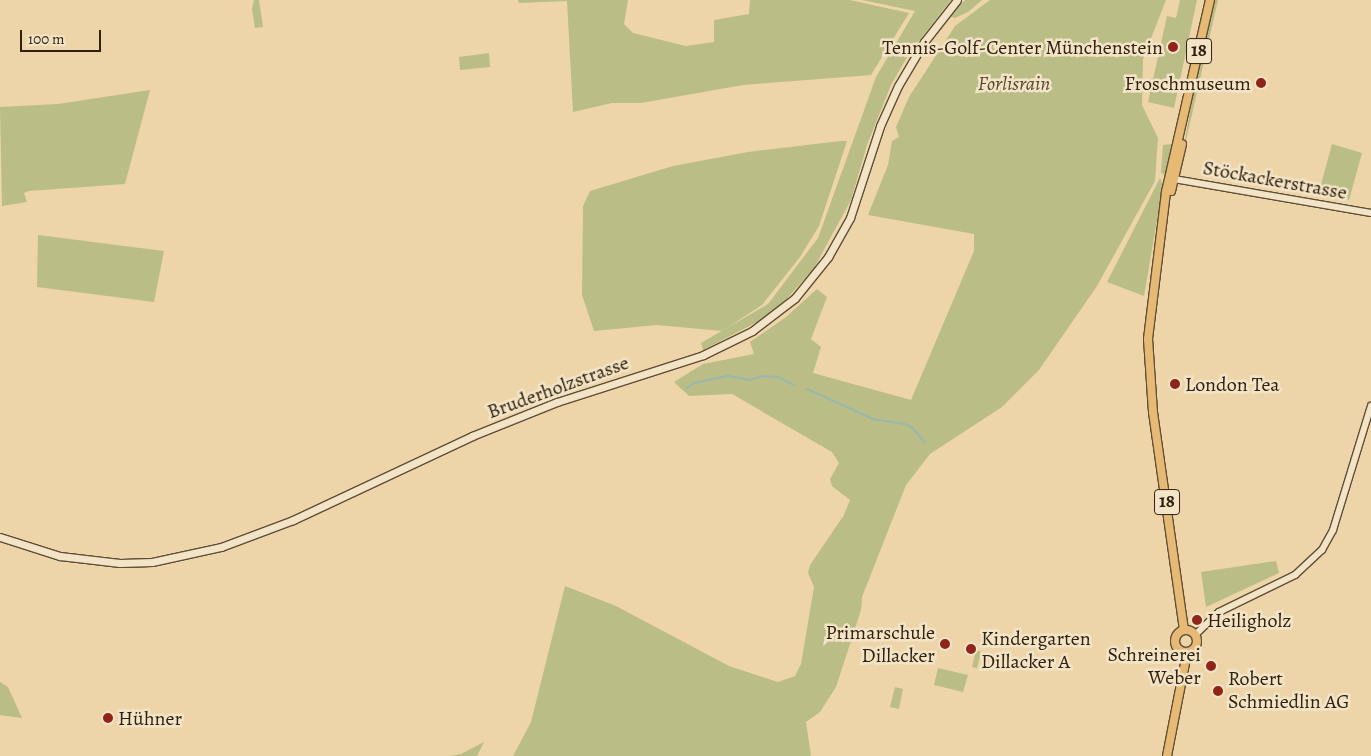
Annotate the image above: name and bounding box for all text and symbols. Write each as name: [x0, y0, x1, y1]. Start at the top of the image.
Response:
scale bar: [22, 20, 104, 52]
text: 100 m: [28, 29, 65, 49]
road number: 18: [1185, 34, 1213, 68]
place label: Tennis-Golf-Center Münchenstein: [882, 35, 1163, 59]
marker: Tennis-Golf-Center Münchenstein: [1167, 41, 1179, 53]
park label: Forlisrain: [978, 71, 1050, 95]
place label: Froschmuseum: [1125, 71, 1251, 95]
marker: Froschmuseum: [1255, 77, 1267, 89]
street label: Stöckackerstrasse: [1201, 156, 1349, 204]
street label: Bruderholzstrasse: [484, 350, 632, 424]
place label: London Tea: [1185, 372, 1280, 396]
marker: London Tea: [1169, 378, 1181, 390]
road number: 18: [1153, 486, 1181, 518]
place label: Heiligholz: [1207, 608, 1292, 632]
marker: Heiligholz: [1191, 614, 1203, 626]
place label: Primarschule Dillacker: [825, 621, 935, 668]
place label: Kindergarten Dillacker A: [981, 626, 1091, 673]
marker: Primarschule Dillacker: [939, 638, 951, 650]
place label: Schreinerei Weber: [1108, 642, 1201, 689]
marker: Kindergarten Dillacker A: [965, 643, 977, 655]
marker: Schreinerei Weber: [1205, 660, 1217, 672]
place label: Robert Schmiedlin AG: [1228, 667, 1350, 714]
marker: Robert Schmiedlin AG: [1212, 685, 1224, 697]
place label: Hühner: [118, 706, 182, 730]
marker: Hühner: [102, 712, 114, 724]

